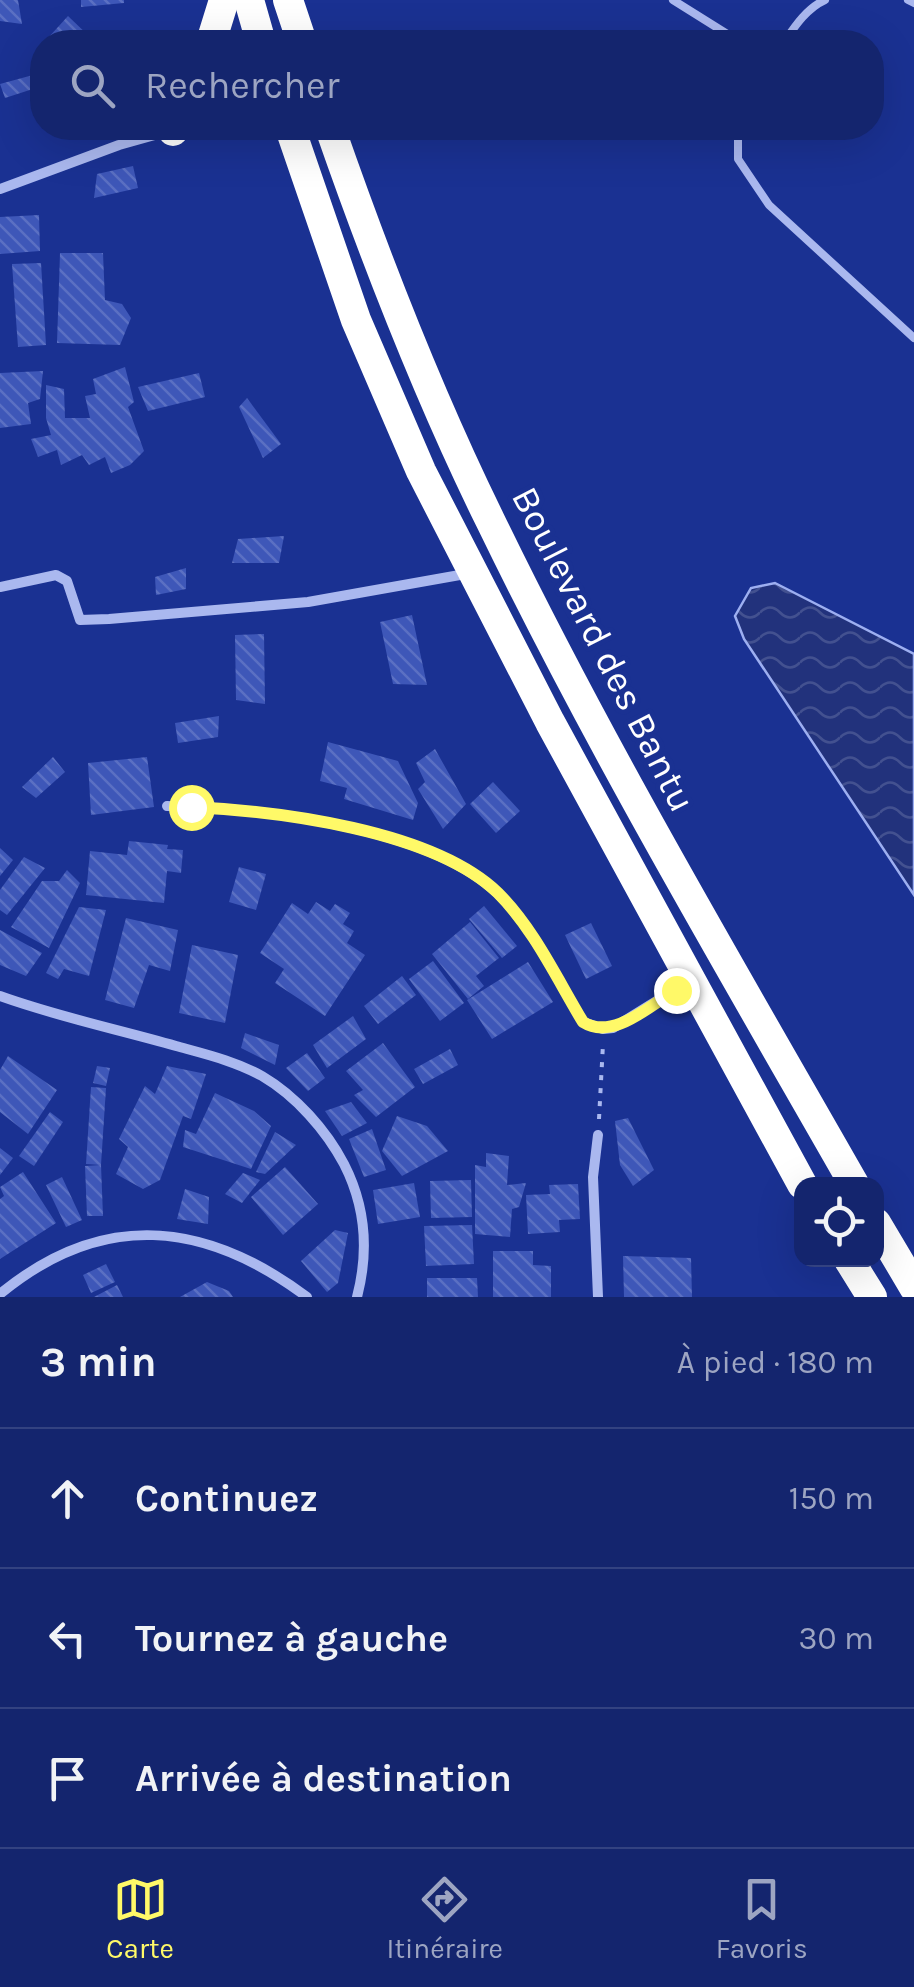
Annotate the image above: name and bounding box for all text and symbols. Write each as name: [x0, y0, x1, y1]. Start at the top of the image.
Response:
search box: [30, 30, 884, 140]
icon: search: [65, 58, 120, 113]
text: Rechercher: [145, 63, 339, 108]
street label: Boulevard des Bantu: [502, 479, 705, 819]
route start: [169, 785, 215, 831]
route end: [654, 968, 700, 1014]
map controls: [794, 1177, 884, 1267]
button: locate: [794, 1177, 884, 1267]
text: 3 min: [40, 1337, 157, 1387]
text: À pied · 180 m: [677, 1344, 874, 1381]
icon: ahead: [40, 1471, 95, 1526]
text: Continuez: [135, 1476, 318, 1521]
text: 150 m: [789, 1480, 874, 1517]
icon: left: [40, 1611, 95, 1666]
text: Tournez à gauche: [135, 1616, 448, 1661]
text: 30 m: [799, 1620, 874, 1657]
icon: arrive: [40, 1751, 95, 1806]
text: Arrivée à destination: [135, 1756, 512, 1801]
tab: Carte: [106, 1872, 174, 1965]
tab: Itinéraire: [387, 1872, 503, 1965]
tab: Favoris: [716, 1872, 808, 1965]

